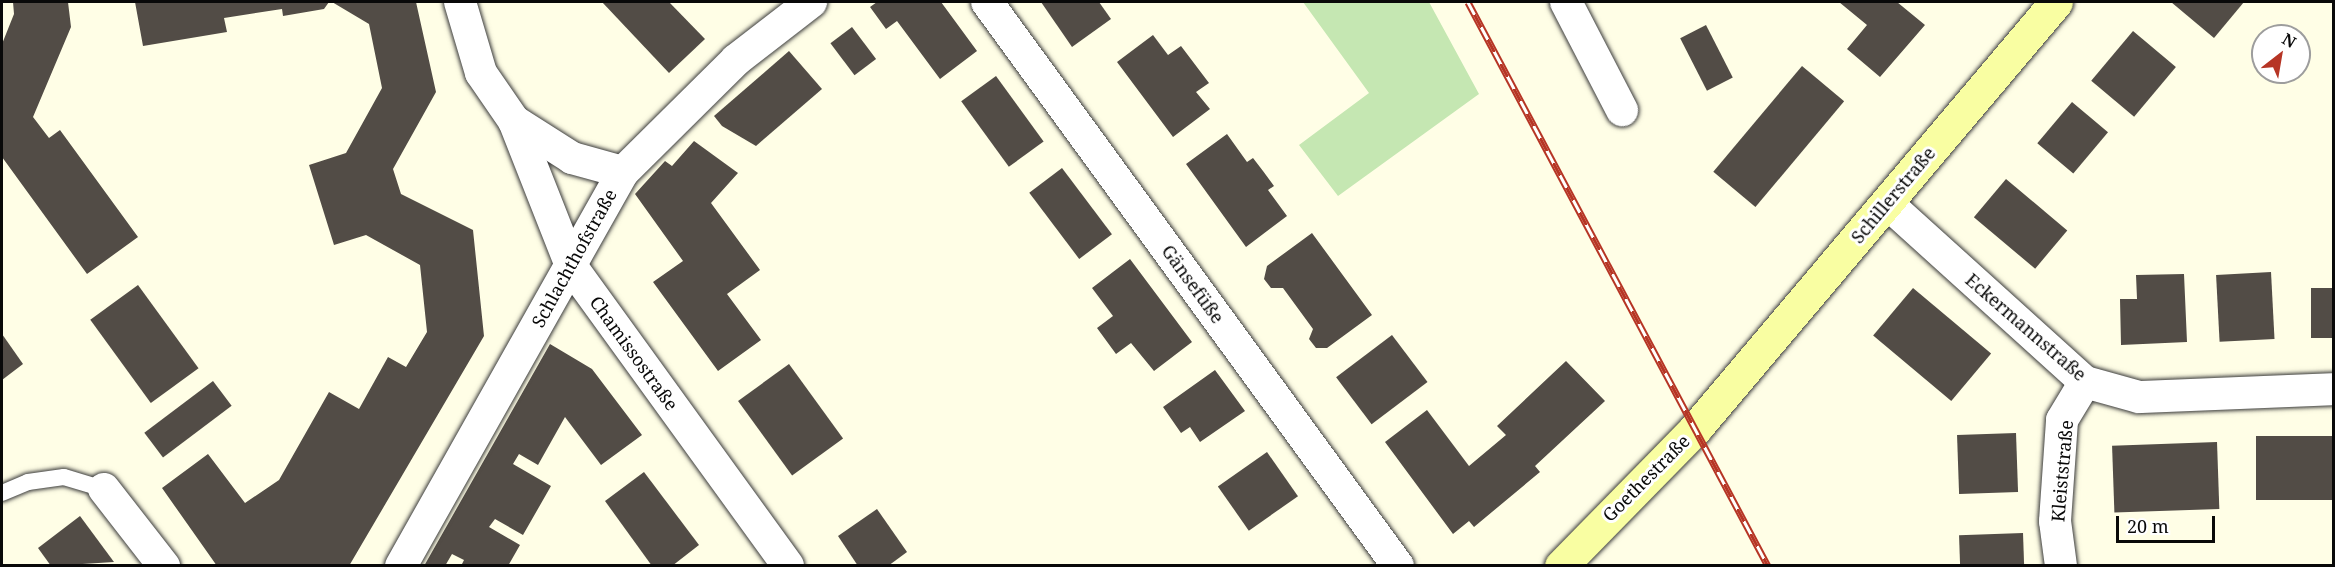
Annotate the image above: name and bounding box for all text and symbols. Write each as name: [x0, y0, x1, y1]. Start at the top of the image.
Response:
north arrow: [2251, 24, 2311, 84]
text: N: [2278, 28, 2300, 53]
street label: Schillerstraße: [1846, 142, 1940, 248]
street label: Schlachthofstraße: [527, 185, 621, 331]
street label: Gänsefüße: [1157, 241, 1229, 327]
street label: Eckermannstraße: [1961, 269, 2091, 385]
street label: Chamissostraße: [585, 292, 683, 414]
street label: Kleiststraße: [2047, 419, 2077, 523]
street label: Goethestraße: [1598, 430, 1694, 526]
scale bar: [2119, 504, 2218, 542]
text: 20 m: [2127, 514, 2169, 538]

